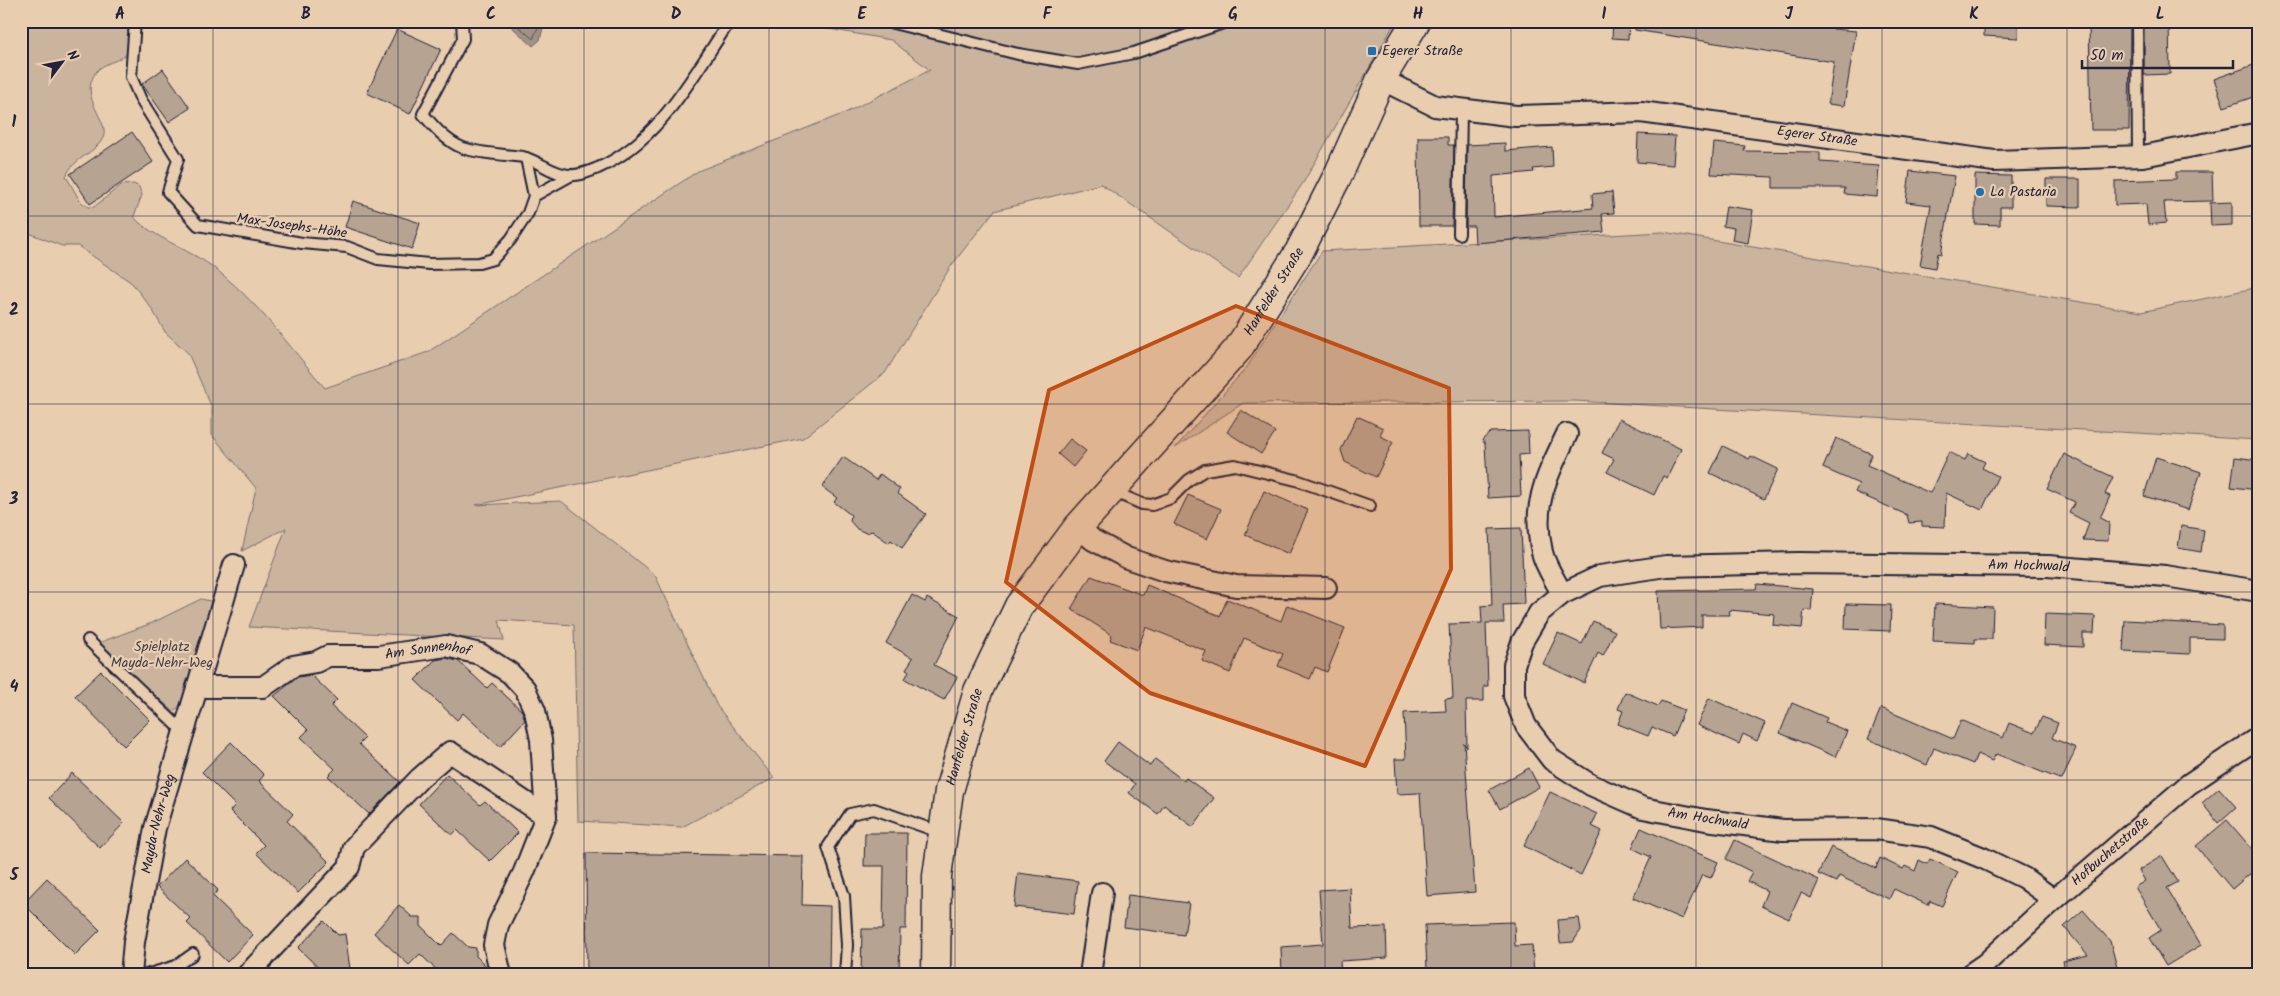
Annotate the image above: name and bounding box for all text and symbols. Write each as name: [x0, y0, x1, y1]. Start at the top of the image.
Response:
text: A: [115, 2, 125, 27]
text: B: [301, 2, 311, 27]
text: C: [486, 2, 496, 27]
text: D: [671, 2, 682, 27]
text: E: [858, 2, 868, 27]
text: F: [1043, 2, 1053, 27]
text: G: [1228, 2, 1238, 27]
text: H: [1413, 2, 1423, 27]
text: I: [1602, 2, 1607, 27]
text: J: [1785, 2, 1794, 27]
text: K: [1969, 2, 1979, 27]
text: L: [2156, 2, 2164, 27]
north arrow: [38, 38, 88, 88]
scale bar: [2082, 38, 2234, 70]
place label: Egerer Straße: [1382, 40, 1464, 62]
text: 50 m: [2090, 44, 2124, 68]
marker: Egerer Straße: [1366, 45, 1378, 57]
text: N: [61, 46, 84, 65]
text: 1: [12, 110, 17, 135]
street label: Egerer Straße: [1776, 120, 1860, 153]
place label: La Pastaria: [1990, 181, 2056, 203]
marker: La Pastaria: [1974, 186, 1986, 198]
street label: Max-Josephs-Höhe: [235, 207, 349, 245]
street label: Hanfelder Straße: [1238, 243, 1311, 340]
text: 2: [9, 298, 19, 323]
text: 3: [9, 487, 19, 512]
street label: Am Hochwald: [1988, 554, 2071, 579]
street label: Am Sonnenhof: [383, 635, 475, 666]
park label: Spielplatz Mayda-Nehr-Weg: [111, 636, 213, 674]
text: 4: [10, 675, 19, 700]
street label: Hanfelder Straße: [940, 685, 989, 788]
street label: Mayda-Nehr-Weg: [136, 771, 182, 876]
street label: Am Hochwald: [1666, 802, 1751, 836]
street label: Hofbuchetstraße: [2066, 811, 2155, 892]
text: 5: [9, 863, 20, 888]

